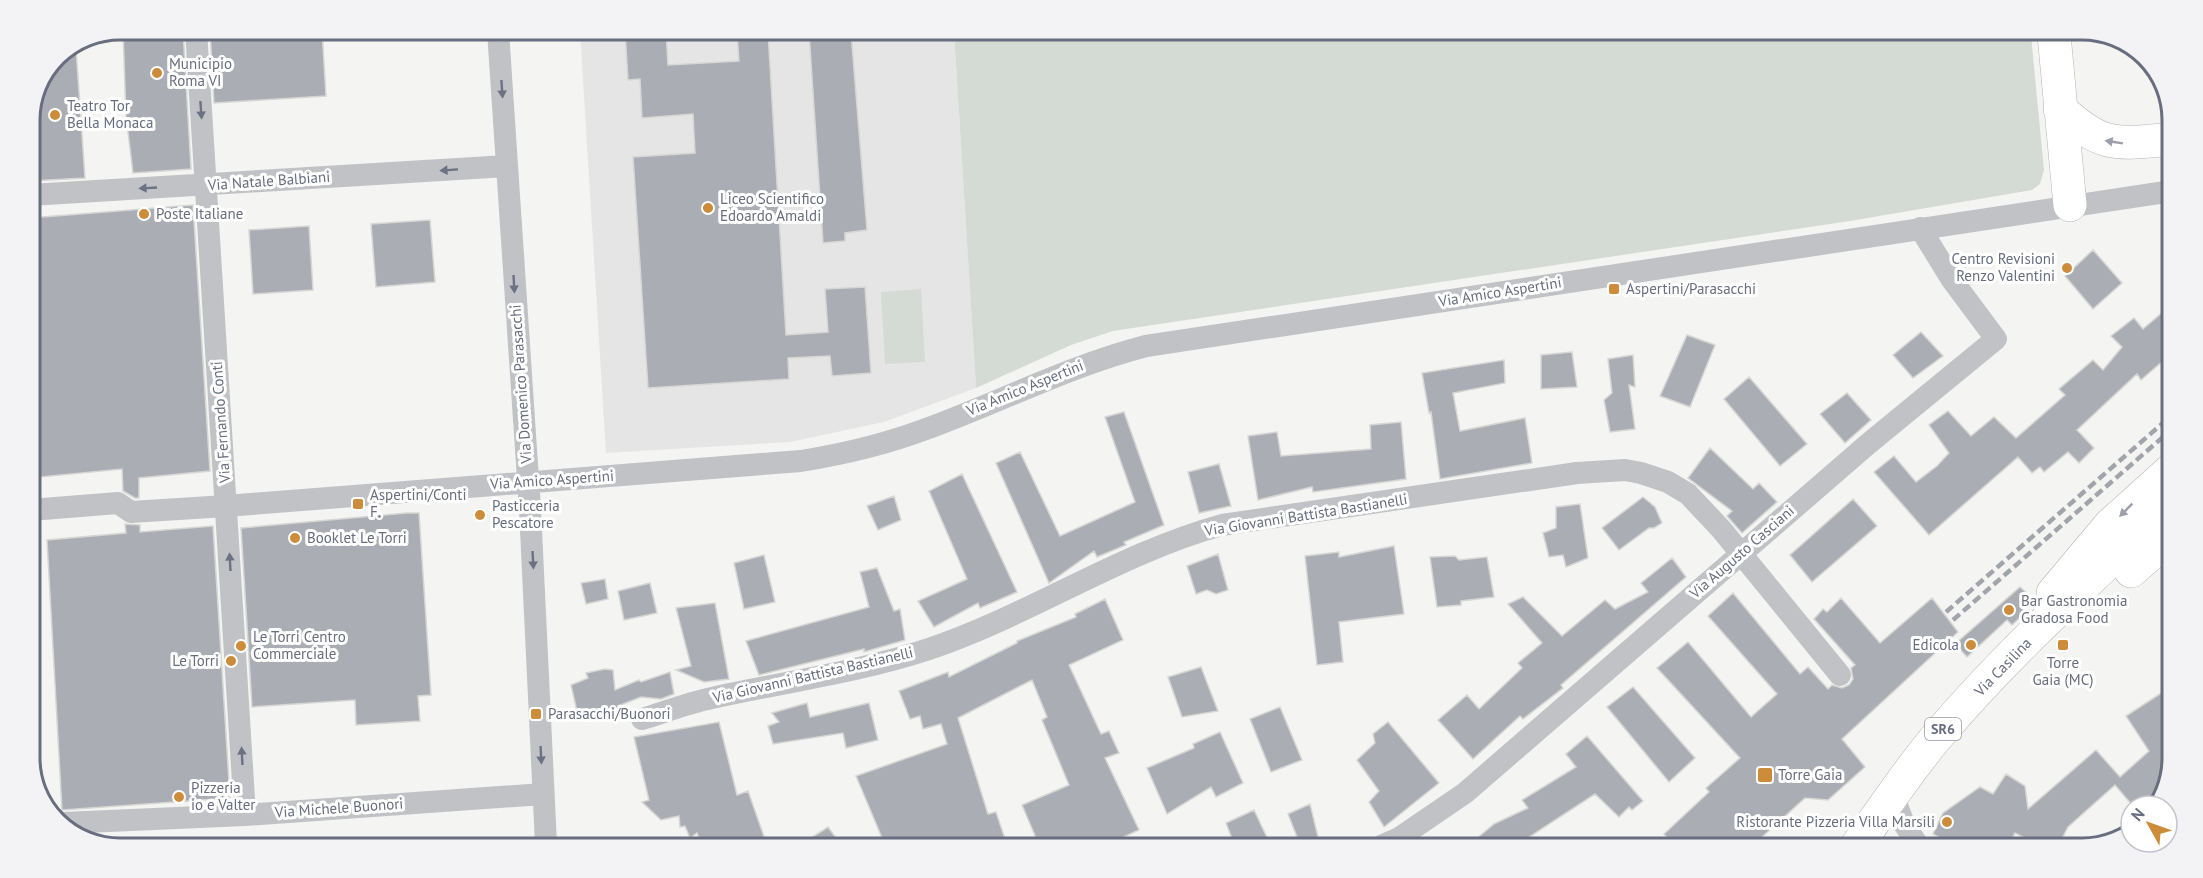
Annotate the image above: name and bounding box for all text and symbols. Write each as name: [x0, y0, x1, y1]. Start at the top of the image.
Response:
place label: Municipio Roma VI: [169, 54, 232, 90]
marker: Municipio Roma VI: [150, 66, 164, 80]
one-way arrow: [498, 80, 507, 99]
place label: Teatro Tor Bella Monaca: [67, 96, 153, 132]
one-way arrow: [197, 100, 206, 119]
marker: Teatro Tor Bella Monaca: [48, 108, 62, 122]
one-way arrow: [2105, 137, 2124, 146]
one-way arrow: [439, 165, 458, 174]
street label: Via Natale Balbiani: [206, 167, 331, 194]
one-way arrow: [138, 183, 157, 192]
place label: Liceo Scientifico Edoardo Amaldi: [720, 189, 824, 225]
marker: Liceo Scientifico Edoardo Amaldi: [701, 201, 715, 215]
place label: Poste Italiane: [156, 204, 243, 223]
marker: Poste Italiane: [137, 207, 151, 221]
place label: Centro Revisioni Renzo Valentini: [1952, 249, 2055, 285]
marker: Centro Revisioni Renzo Valentini: [2060, 261, 2074, 275]
street label: Via Amico Aspertini: [1436, 272, 1563, 311]
one-way arrow: [510, 274, 519, 293]
place label: Aspertini/Parasacchi: [1626, 279, 1756, 298]
marker: Aspertini/Parasacchi: [1607, 282, 1621, 296]
street label: Via Domenico Parasacchi: [505, 304, 536, 465]
street label: Via Amico Aspertini: [963, 355, 1086, 420]
street label: Via Fernando Conti: [207, 361, 234, 484]
street label: Via Amico Aspertini: [488, 466, 615, 493]
place label: Aspertini/Conti F.: [370, 485, 466, 521]
street label: Via Giovanni Battista Bastianelli: [1202, 489, 1409, 540]
place label: Pasticceria Pescatore: [492, 496, 560, 532]
marker: Aspertini/Conti F.: [351, 497, 365, 511]
street label: Via Augusto Casciani: [1685, 501, 1798, 603]
one-way arrow: [2120, 502, 2134, 516]
marker: Pasticceria Pescatore: [473, 508, 487, 522]
place label: Booklet Le Torri: [307, 528, 407, 547]
marker: Booklet Le Torri: [288, 531, 302, 545]
one-way arrow: [528, 551, 537, 570]
one-way arrow: [225, 552, 234, 571]
place label: Bar Gastronomia Gradosa Food: [2021, 591, 2127, 627]
marker: Bar Gastronomia Gradosa Food: [2002, 603, 2016, 617]
place label: Le Torri Centro Commerciale: [253, 627, 346, 663]
street label: Via Casilina: [1969, 633, 2035, 701]
place label: Edicola: [1913, 635, 1959, 654]
marker: Edicola: [1964, 638, 1978, 652]
marker: Torre Gaia (MC): [2056, 638, 2070, 652]
marker: Le Torri Centro Commerciale: [234, 639, 248, 653]
street label: Via Giovanni Battista Bastianelli: [710, 642, 915, 707]
place label: Le Torri: [172, 651, 219, 670]
place label: Torre Gaia (MC): [2033, 653, 2093, 689]
marker: Le Torri: [224, 654, 238, 668]
place label: Parasacchi/Buonori: [548, 704, 671, 723]
marker: Parasacchi/Buonori: [529, 707, 543, 721]
road number: SR6: [1925, 718, 1961, 740]
one-way arrow: [536, 746, 546, 765]
one-way arrow: [237, 747, 246, 766]
place label: Torre Gaia: [1778, 765, 1842, 784]
marker: Torre Gaia: [1756, 766, 1774, 784]
place label: Pizzeria io e Valter: [191, 778, 255, 814]
marker: Pizzeria io e Valter: [172, 790, 186, 804]
street label: Via Michele Buonori: [273, 794, 404, 822]
north arrow: [2119, 794, 2179, 854]
text: N: [2126, 804, 2149, 825]
place label: Ristorante Pizzeria Villa Marsili: [1736, 812, 1935, 831]
marker: Ristorante Pizzeria Villa Marsili: [1940, 815, 1954, 829]

